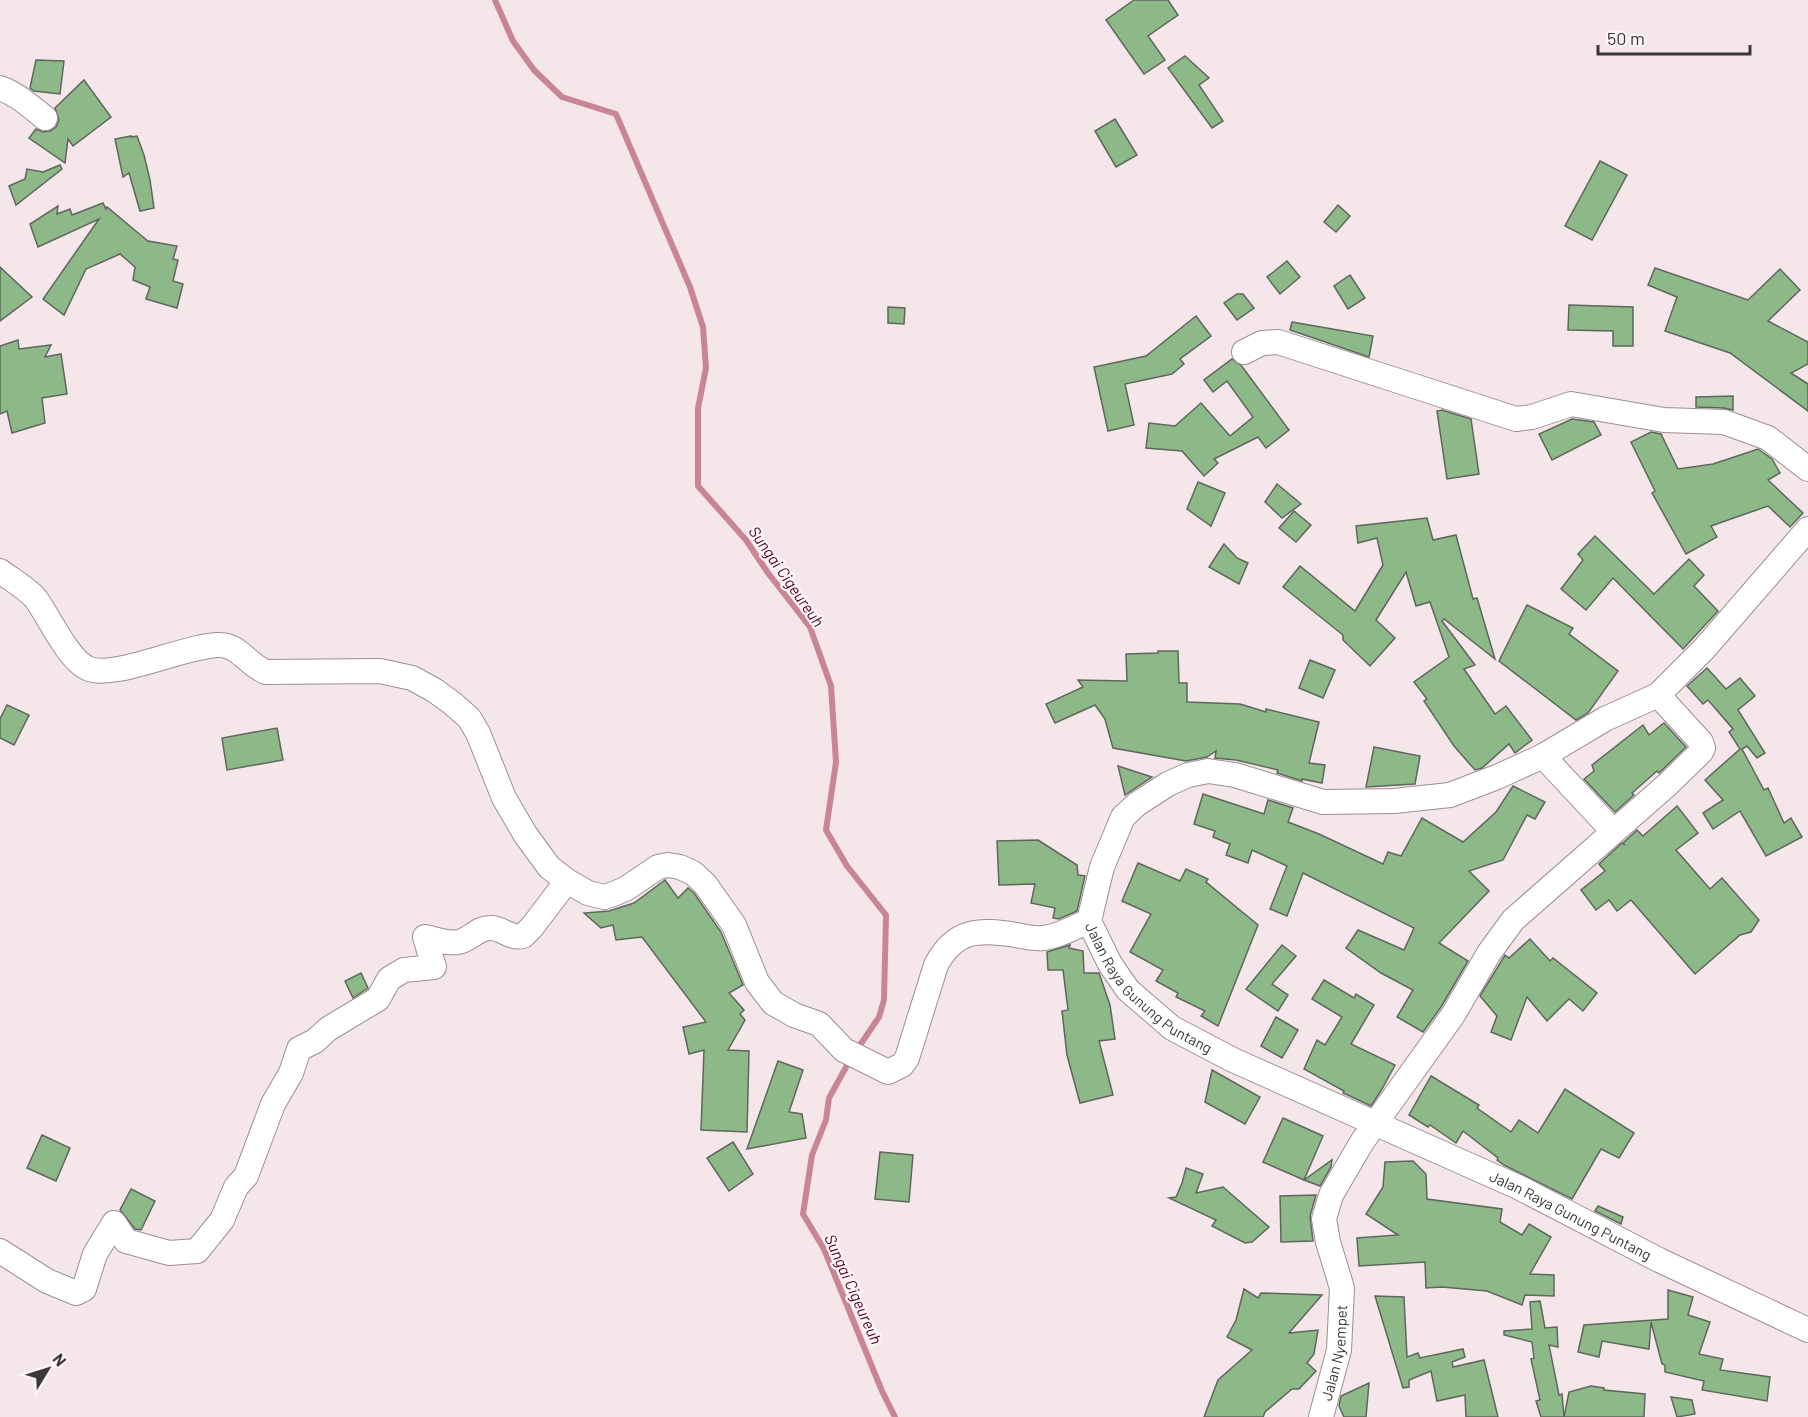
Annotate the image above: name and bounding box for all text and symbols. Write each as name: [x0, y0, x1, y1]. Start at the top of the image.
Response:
scale bar: [1598, 18, 1750, 56]
text: 50 m: [1607, 27, 1645, 49]
water label: Sungai Cigeureuh: [745, 522, 829, 630]
street label: Jalan Raya Gunung Puntang: [1082, 919, 1215, 1057]
street label: Jalan Raya Gunung Puntang: [1487, 1166, 1655, 1264]
water label: Sungai Cigeureuh: [821, 1231, 887, 1347]
street label: Jalan Nyempet: [1317, 1304, 1350, 1403]
north arrow: [18, 1339, 78, 1399]
text: N: [49, 1349, 71, 1369]

